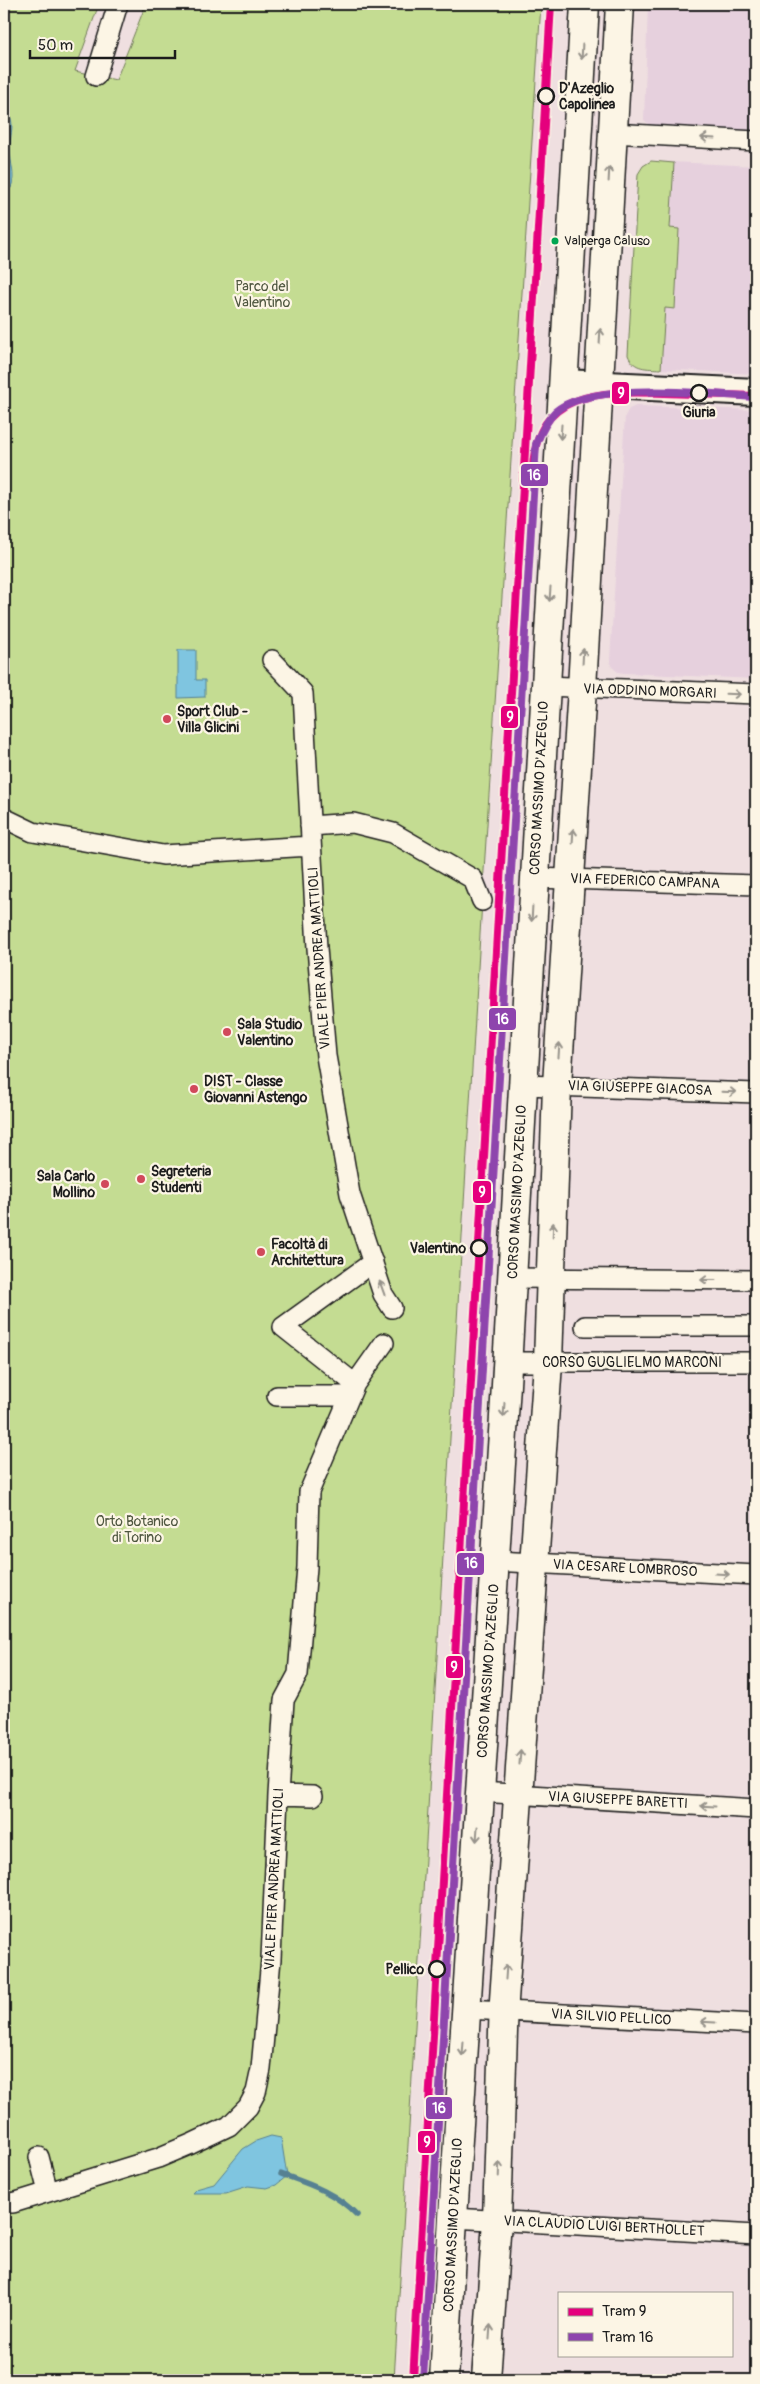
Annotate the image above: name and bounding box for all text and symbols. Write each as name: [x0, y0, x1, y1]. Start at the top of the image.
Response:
scale bar: [30, 28, 175, 60]
text: 50 m: [38, 36, 73, 55]
one-way arrow: [578, 44, 587, 60]
place label: D'Azeglio Capolinea: [559, 80, 616, 113]
marker: D'Azeglio Capolinea: [537, 87, 555, 105]
one-way arrow: [700, 134, 716, 143]
one-way arrow: [605, 166, 614, 182]
place label: Valperga Caluso: [564, 233, 650, 249]
marker: Valperga Caluso: [550, 236, 560, 246]
park label: Parco del Valentino: [234, 278, 291, 311]
one-way arrow: [596, 328, 605, 344]
line badge: 9: [611, 381, 630, 405]
marker: Giuria: [690, 384, 708, 402]
text: 9: [617, 385, 625, 402]
place label: Giuria: [683, 404, 716, 421]
one-way arrow: [556, 424, 565, 440]
line badge: 16: [520, 463, 549, 487]
text: 16: [527, 467, 541, 484]
one-way arrow: [546, 586, 555, 602]
one-way arrow: [579, 648, 588, 664]
street label: VIA ODDINO MORGARI: [583, 680, 717, 702]
one-way arrow: [725, 689, 741, 698]
street label: CORSO MASSIMO D'AZEGLIO: [526, 701, 552, 875]
place label: Sport Club - Villa Glicini: [177, 703, 248, 736]
line badge: 9: [500, 705, 519, 729]
text: 9: [506, 709, 514, 726]
marker: Sport Club - Villa Glicini: [161, 713, 173, 725]
one-way arrow: [568, 828, 577, 844]
street label: VIALE PIER ANDREA MATTIOLI: [304, 866, 334, 1050]
street label: VIA FEDERICO CAMPANA: [570, 870, 720, 892]
one-way arrow: [527, 905, 536, 921]
line badge: 16: [488, 1007, 517, 1031]
text: 16: [495, 1011, 509, 1028]
place label: Sala Studio Valentino: [237, 1016, 303, 1049]
marker: Sala Studio Valentino: [221, 1026, 233, 1038]
one-way arrow: [555, 1043, 564, 1059]
place label: DIST - Classe Giovanni Astengo: [204, 1073, 308, 1106]
street label: VIA GIUSEPPE GIACOSA: [567, 1077, 713, 1099]
marker: DIST - Classe Giovanni Astengo: [188, 1083, 200, 1095]
one-way arrow: [721, 1087, 737, 1096]
street label: CORSO MASSIMO D'AZEGLIO: [504, 1105, 530, 1279]
place label: Segreteria Studenti: [151, 1163, 212, 1196]
place label: Sala Carlo Mollino: [36, 1168, 95, 1201]
marker: Segreteria Studenti: [135, 1173, 147, 1185]
marker: Sala Carlo Mollino: [99, 1178, 111, 1190]
line badge: 9: [472, 1180, 492, 1204]
text: 9: [478, 1184, 486, 1201]
one-way arrow: [548, 1223, 558, 1239]
place label: Facoltà di Architettura: [271, 1236, 344, 1269]
marker: Valentino: [470, 1239, 488, 1257]
place label: Valentino: [410, 1240, 466, 1257]
marker: Facoltà di Architettura: [255, 1246, 267, 1258]
one-way arrow: [700, 1275, 716, 1285]
one-way arrow: [377, 1280, 386, 1296]
street label: CORSO GUGLIELMO MARCONI: [542, 1354, 722, 1371]
one-way arrow: [500, 1402, 509, 1418]
park label: Orto Botanico di Torino: [96, 1513, 179, 1546]
line badge: 16: [456, 1552, 485, 1576]
text: 16: [464, 1555, 478, 1572]
street label: VIA CESARE LOMBROSO: [552, 1556, 698, 1580]
one-way arrow: [714, 1569, 730, 1578]
street label: CORSO MASSIMO D'AZEGLIO: [473, 1583, 503, 1758]
line badge: 9: [445, 1655, 464, 1679]
text: 9: [450, 1659, 458, 1676]
one-way arrow: [515, 1750, 525, 1766]
street label: VIALE PIER ANDREA MATTIOLI: [261, 1787, 287, 1971]
street label: VIA GIUSEPPE BARETTI: [548, 1788, 688, 1812]
one-way arrow: [700, 1801, 716, 1810]
one-way arrow: [473, 1826, 482, 1842]
marker: Pellico: [428, 1960, 446, 1978]
place label: Pellico: [386, 1961, 424, 1978]
one-way arrow: [502, 1964, 511, 1980]
street label: VIA SILVIO PELLICO: [550, 2005, 672, 2029]
one-way arrow: [700, 2017, 716, 2026]
one-way arrow: [459, 2041, 468, 2057]
line badge: 16: [425, 2096, 453, 2120]
text: 16: [432, 2100, 446, 2117]
line badge: 9: [417, 2130, 436, 2154]
text: 9: [423, 2134, 431, 2151]
street label: CORSO MASSIMO D'AZEGLIO: [440, 2138, 466, 2312]
one-way arrow: [494, 2162, 503, 2178]
street label: VIA CLAUDIO LUIGI BERTHOLLET: [503, 2212, 705, 2240]
legend: [558, 2292, 732, 2356]
text: Tram 9: [602, 2302, 647, 2321]
one-way arrow: [485, 2324, 494, 2340]
text: Tram 16: [602, 2328, 653, 2347]

